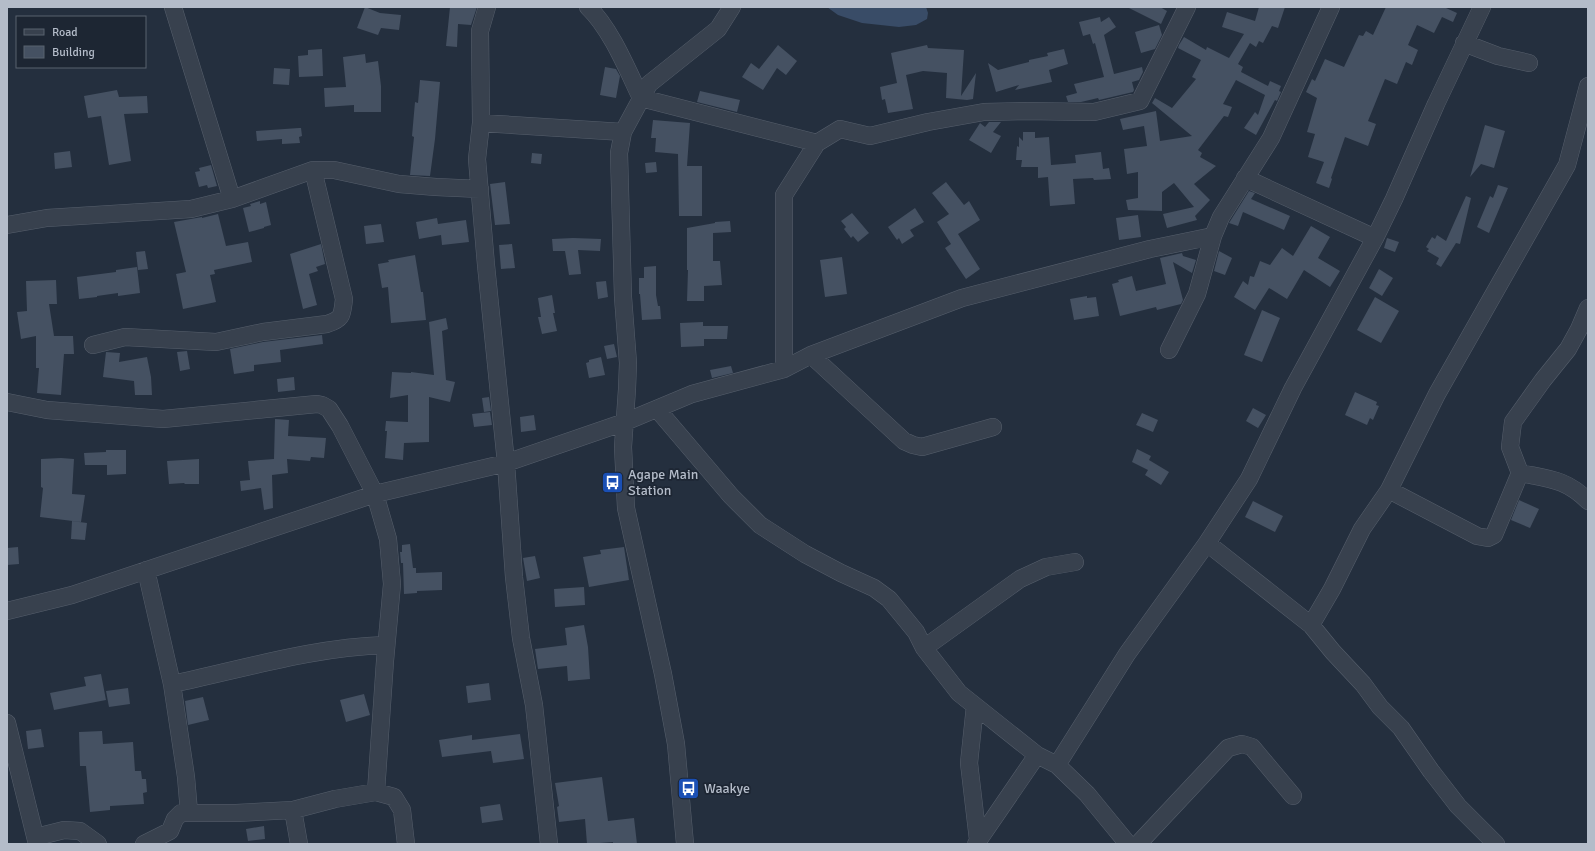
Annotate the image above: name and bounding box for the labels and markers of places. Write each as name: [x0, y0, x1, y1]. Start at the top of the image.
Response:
place label: Agape Main Station: [628, 466, 698, 499]
bus stop icon: Agape Main Station: [600, 469, 626, 495]
bus stop icon: Waakye: [675, 775, 701, 801]
place label: Waakye: [704, 780, 750, 797]

